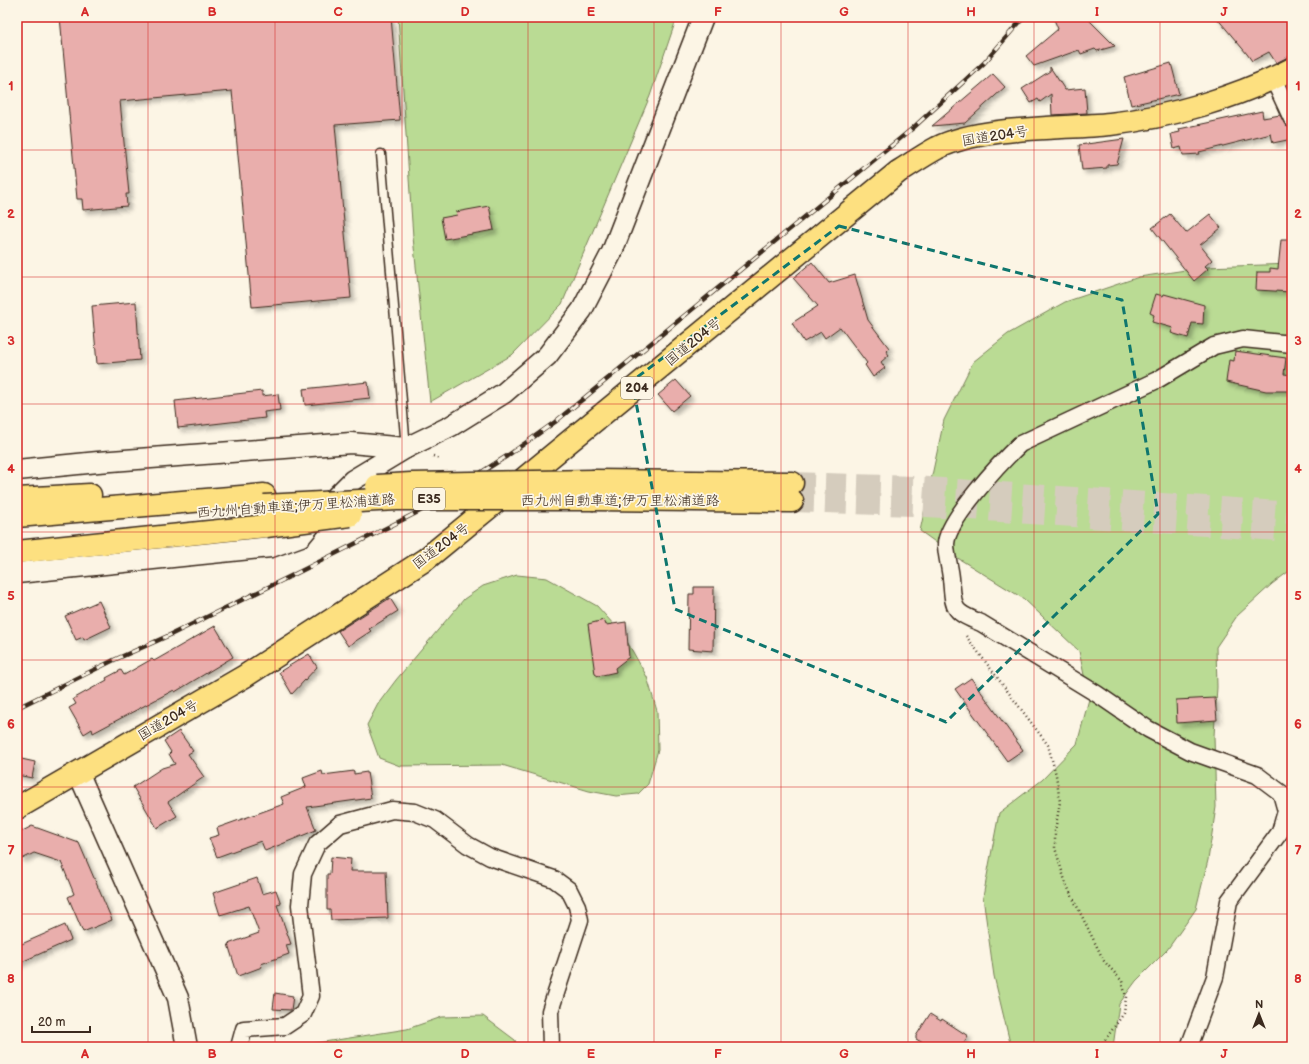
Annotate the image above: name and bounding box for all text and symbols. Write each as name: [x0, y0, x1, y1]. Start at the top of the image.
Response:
text: A: [80, 4, 89, 20]
text: B: [207, 4, 217, 20]
text: C: [333, 4, 343, 20]
text: D: [460, 4, 470, 20]
text: E: [587, 4, 596, 20]
text: F: [714, 4, 722, 20]
text: G: [839, 4, 849, 20]
text: H: [966, 4, 976, 20]
text: I: [1095, 4, 1099, 20]
text: J: [1220, 4, 1228, 20]
text: 1: [8, 78, 14, 94]
text: 1: [1295, 78, 1301, 94]
street label: 国道204号: [961, 122, 1029, 150]
text: 2: [7, 206, 15, 222]
text: 2: [1294, 206, 1302, 222]
street label: 国道204号: [662, 314, 724, 370]
text: 3: [7, 333, 15, 349]
text: 3: [1294, 333, 1302, 349]
road number: 204: [621, 377, 653, 399]
text: 4: [7, 461, 15, 477]
text: 4: [1294, 461, 1302, 477]
road number: E35: [413, 488, 445, 510]
street label: 西九州自動車道;伊万里松浦道路: [196, 491, 396, 521]
street label: 西九州自動車道;伊万里松浦道路: [521, 492, 719, 509]
street label: 国道204号: [409, 519, 473, 573]
text: 5: [7, 588, 15, 604]
text: 5: [1294, 588, 1302, 604]
street label: 国道204号: [135, 696, 201, 744]
text: 6: [7, 716, 15, 732]
text: 6: [1294, 716, 1302, 732]
text: 7: [7, 843, 15, 859]
text: 7: [1294, 843, 1302, 859]
text: 8: [7, 971, 15, 987]
text: 8: [1294, 971, 1302, 987]
north arrow: [1239, 994, 1279, 1034]
text: N: [1255, 998, 1263, 1011]
scale bar: [32, 1008, 90, 1034]
text: 20 m: [38, 1015, 65, 1030]
text: A: [80, 1046, 89, 1062]
text: B: [207, 1046, 217, 1062]
text: C: [333, 1046, 343, 1062]
text: D: [460, 1046, 470, 1062]
text: E: [587, 1046, 596, 1062]
text: F: [714, 1046, 722, 1062]
text: G: [839, 1046, 849, 1062]
text: H: [966, 1046, 976, 1062]
text: I: [1095, 1046, 1099, 1062]
text: J: [1220, 1046, 1228, 1062]

